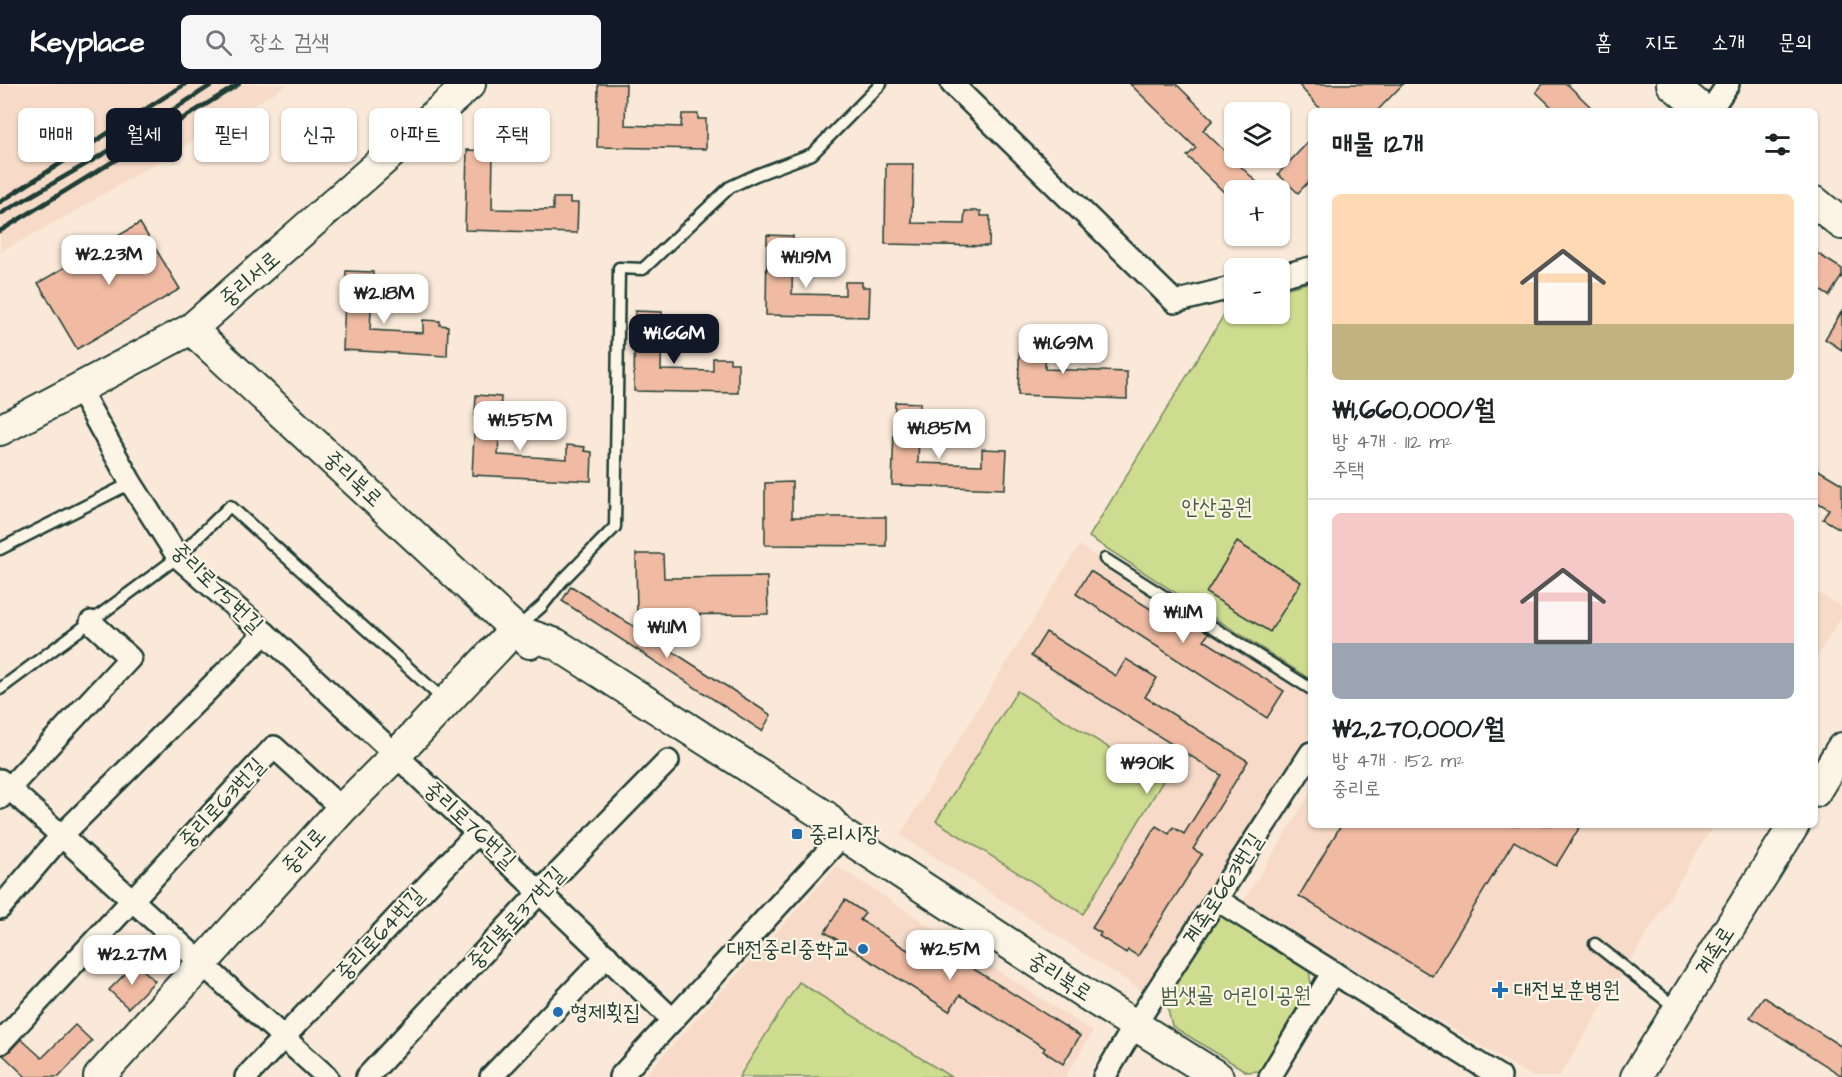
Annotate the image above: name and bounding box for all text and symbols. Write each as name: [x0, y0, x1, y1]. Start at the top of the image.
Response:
search box: [181, 15, 601, 69]
text: Keyplace: [30, 23, 145, 62]
icon: search: [202, 26, 235, 59]
text: 장소 검색: [250, 27, 329, 58]
text: 홈: [1595, 28, 1612, 57]
text: 지도: [1645, 28, 1678, 57]
text: 소개: [1711, 28, 1745, 57]
text: 문의: [1778, 28, 1812, 57]
map controls: [1224, 102, 1290, 324]
button: layers: [1224, 102, 1290, 168]
chip: 매매: [18, 108, 94, 162]
chip: 월세: [106, 108, 182, 162]
chip: 필터: [194, 108, 269, 162]
chip: 신규: [281, 108, 357, 162]
chip: 아파트: [369, 108, 462, 162]
chip: 주택: [474, 108, 550, 162]
text: 매물 12개: [1332, 126, 1423, 162]
icon: filters: [1761, 128, 1794, 161]
button: +: [1224, 180, 1290, 246]
icon: home: [1509, 233, 1617, 341]
pin: ₩2.23M: [60, 235, 158, 286]
pin: ₩1.19M: [757, 238, 855, 289]
text: ₩2.23M: [75, 240, 143, 268]
text: ₩1.19M: [781, 243, 831, 271]
street label: 중리서로: [213, 244, 287, 314]
button: −: [1224, 258, 1290, 324]
pin: ₩2.18M: [335, 274, 433, 325]
text: ₩2.18M: [353, 279, 415, 307]
pin: ₩1.66M: [625, 314, 723, 365]
text: ₩1.66M: [643, 319, 705, 347]
pin: ₩1.69M: [1014, 324, 1112, 375]
text: ₩1.69M: [1033, 329, 1093, 357]
text: ₩1,660,000/월: [1332, 392, 1495, 428]
pin: ₩1.55M: [471, 401, 569, 452]
text: ₩1.55M: [487, 406, 553, 434]
pin: ₩1.85M: [890, 409, 988, 460]
text: ₩1.85M: [907, 414, 971, 442]
text: 방 4개 · 112 m²: [1332, 428, 1452, 456]
street label: 중리북로: [317, 444, 389, 514]
text: 주택: [1332, 456, 1364, 484]
park label: 안산공원: [1182, 492, 1252, 523]
street label: 중리로75번길: [164, 536, 270, 640]
icon: home: [1509, 552, 1617, 660]
pin: ₩1.1M: [1141, 593, 1225, 644]
text: ₩1.1M: [1163, 598, 1203, 626]
pin: ₩1.1M: [625, 608, 709, 659]
text: ₩1.1M: [647, 613, 687, 641]
text: ₩2,270,000/월: [1332, 711, 1505, 747]
pin: ₩901K: [1105, 744, 1189, 795]
text: 방 4개 · 152 m²: [1332, 747, 1464, 775]
text: ₩901K: [1120, 749, 1174, 777]
street label: 중리로63번길: [172, 751, 272, 855]
street label: 중리로76번길: [417, 774, 523, 876]
text: 중리로: [1332, 775, 1380, 803]
place label: 중리시장: [809, 819, 880, 850]
street label: 중리로: [275, 821, 333, 881]
marker: 중리시장: [790, 827, 804, 841]
street label: 계족로663번길: [1175, 827, 1271, 951]
street label: 중리북로37번길: [460, 859, 572, 976]
street label: 중리로64번길: [329, 880, 432, 987]
street label: 계족로: [1688, 920, 1742, 982]
pin: ₩2.5M: [908, 930, 992, 981]
place label: 대전중리중학교: [727, 934, 851, 965]
pin: ₩2.27M: [83, 935, 181, 986]
text: ₩2.5M: [920, 935, 980, 963]
text: ₩2.27M: [97, 940, 167, 968]
marker: 대전중리중학교: [856, 942, 870, 956]
street label: 중리북로: [1022, 945, 1098, 1009]
place label: 대전보훈병원: [1514, 975, 1620, 1006]
park label: 범샛골 어린이공원: [1161, 980, 1311, 1011]
marker: 대전보훈병원: [1491, 981, 1509, 999]
place label: 형제횟집: [570, 997, 641, 1028]
marker: 형제횟집: [551, 1005, 565, 1019]

